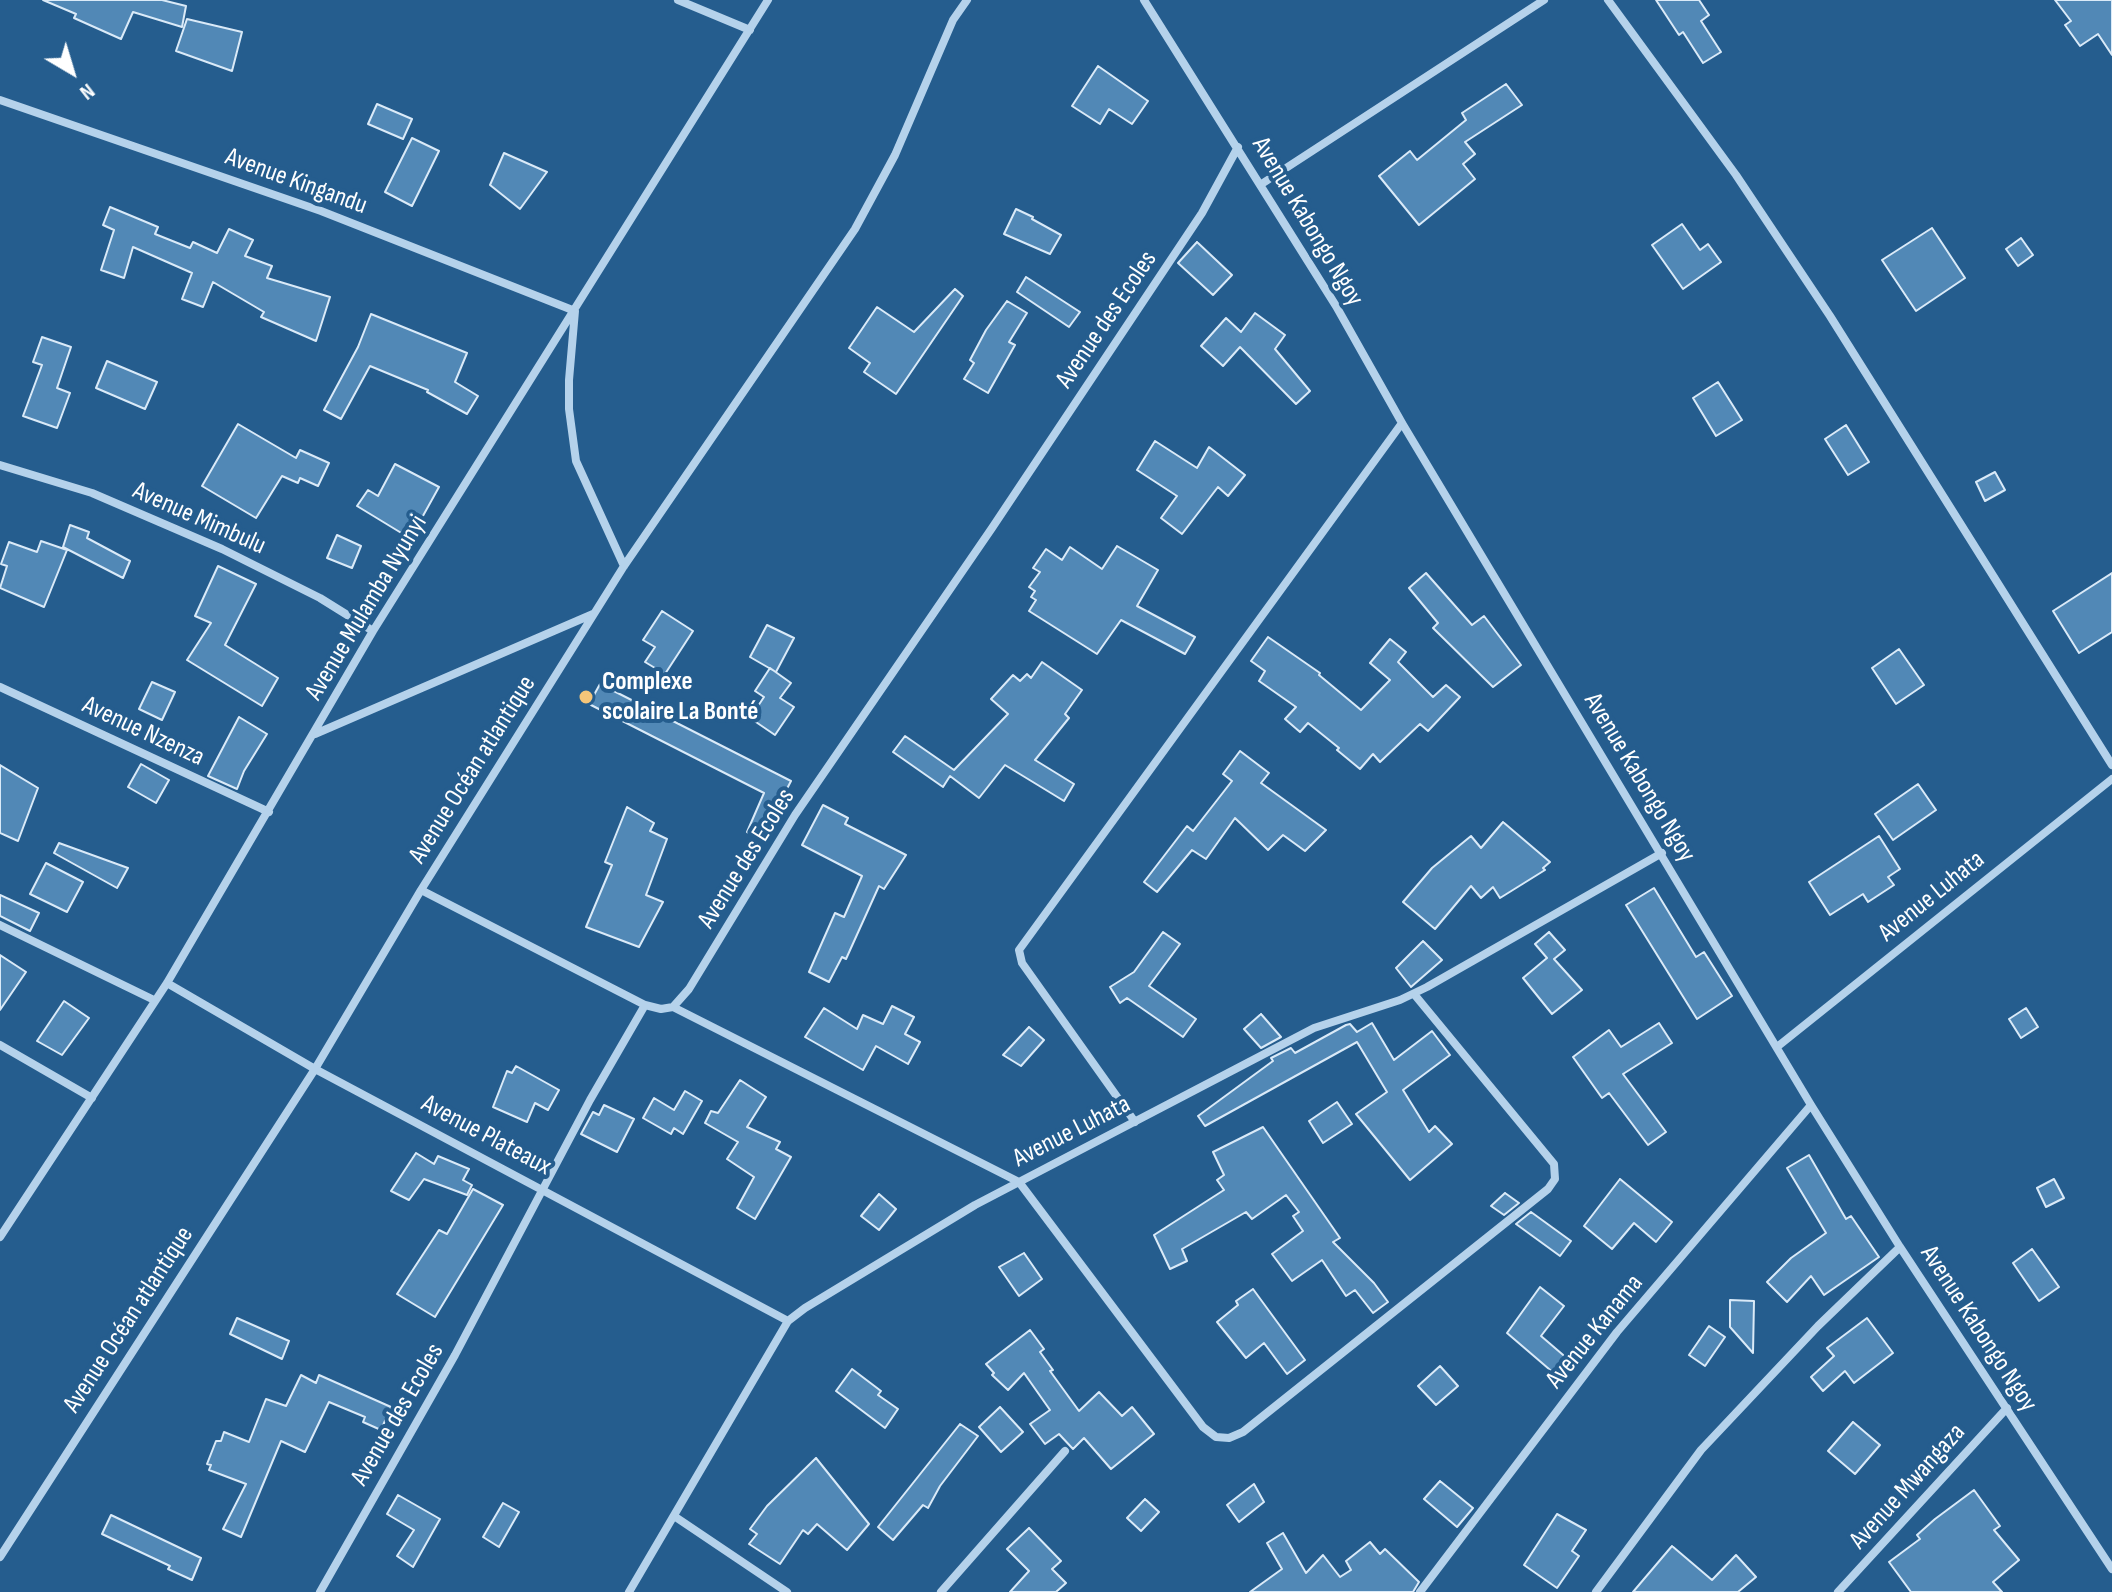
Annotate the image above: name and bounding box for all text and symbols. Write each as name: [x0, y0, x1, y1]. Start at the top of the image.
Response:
north arrow: [32, 32, 112, 112]
text: N: [74, 77, 100, 106]
street label: Avenue Kabongo Ngoy: [1244, 132, 1370, 312]
street label: Avenue Kingandu: [221, 142, 371, 222]
street label: Avenue des Ecoles: [1050, 245, 1164, 395]
street label: Avenue Mimbulu: [128, 476, 270, 562]
street label: Avenue Mulamba Nyunyi: [299, 510, 435, 706]
place label: Complexe scolaire La Bonté: [602, 666, 758, 728]
street label: Avenue Océan atlantique: [403, 670, 543, 870]
marker: Complexe scolaire La Bonté: [577, 688, 595, 706]
street label: Avenue Kabongo Ngoy: [1576, 688, 1702, 868]
street label: Avenue Nzenza: [77, 690, 209, 774]
street label: Avenue des Ecoles: [692, 783, 802, 935]
street label: Avenue Luhata: [1873, 845, 1991, 949]
street label: Avenue Plateaux: [416, 1089, 556, 1183]
street label: Avenue Luhata: [1008, 1089, 1136, 1175]
street label: Avenue Océan atlantique: [57, 1221, 201, 1419]
street label: Avenue Kabongo Ngoy: [1913, 1240, 2043, 1418]
street label: Avenue Kanama: [1540, 1269, 1650, 1395]
street label: Avenue des Ecoles: [345, 1338, 451, 1492]
street label: Avenue Mwangaza: [1844, 1418, 1972, 1556]

